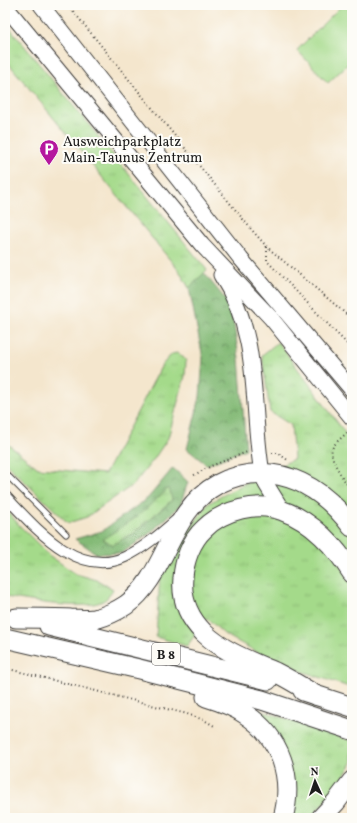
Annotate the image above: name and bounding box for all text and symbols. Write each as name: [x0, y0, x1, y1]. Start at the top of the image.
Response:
place label: Ausweichparkplatz Main-Taunus Zentrum: [63, 133, 202, 168]
parking icon: Ausweichparkplatz Main-Taunus Zentrum: [38, 138, 60, 166]
road number: B 8: [152, 643, 180, 665]
north arrow: [295, 761, 335, 801]
text: N: [310, 765, 319, 780]

